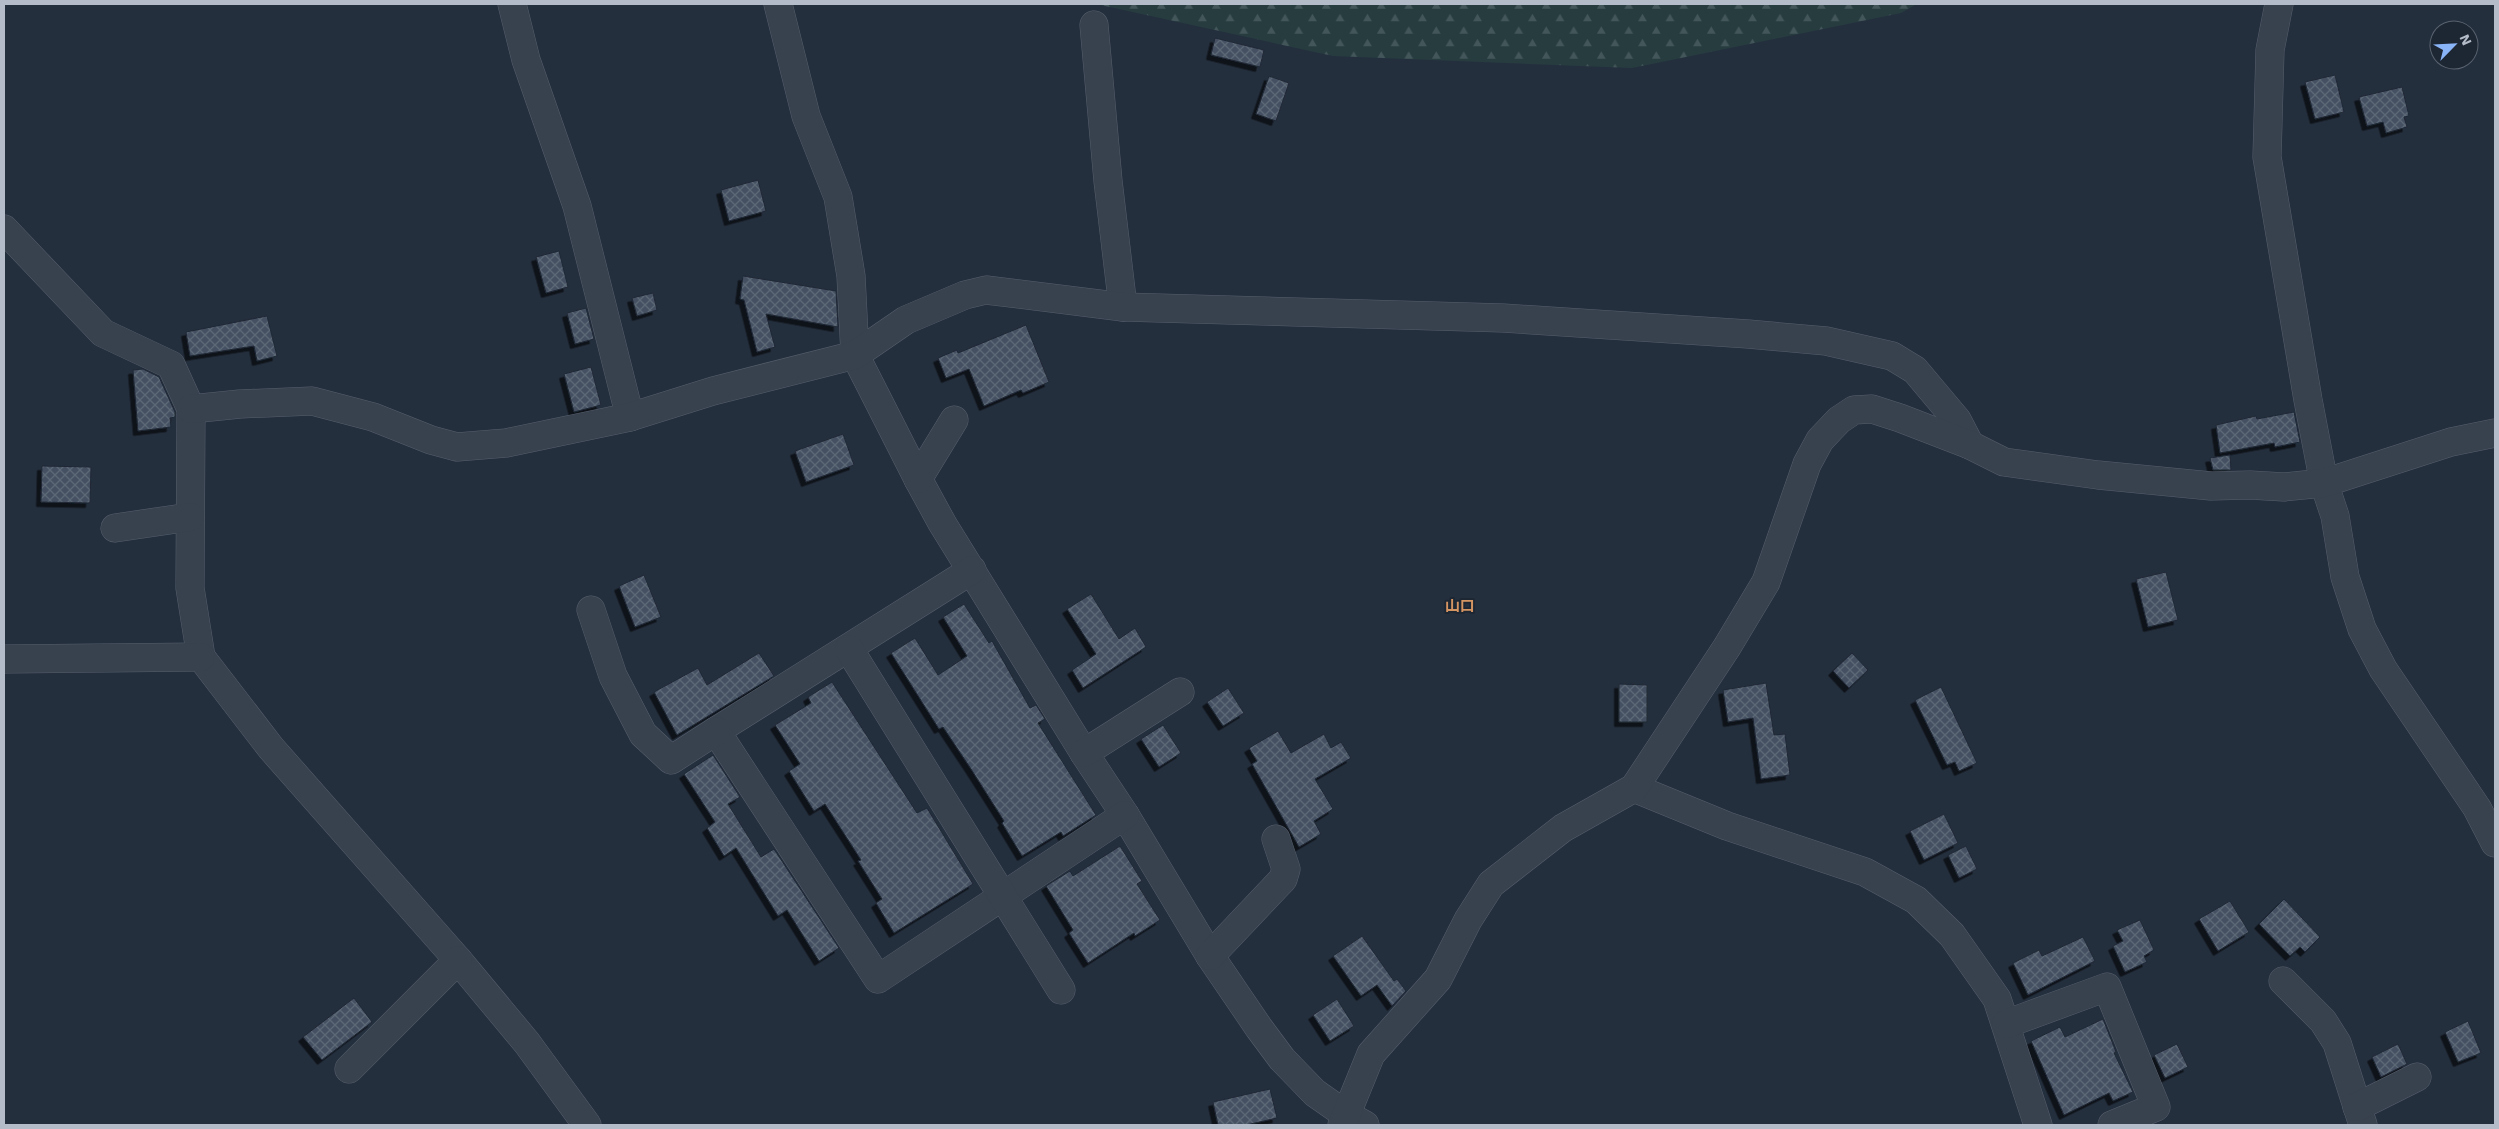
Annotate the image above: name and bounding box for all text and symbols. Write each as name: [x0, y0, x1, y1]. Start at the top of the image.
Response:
north arrow: [2429, 20, 2479, 70]
text: N: [2456, 32, 2475, 48]
district label: 山口: [1445, 597, 1475, 615]

